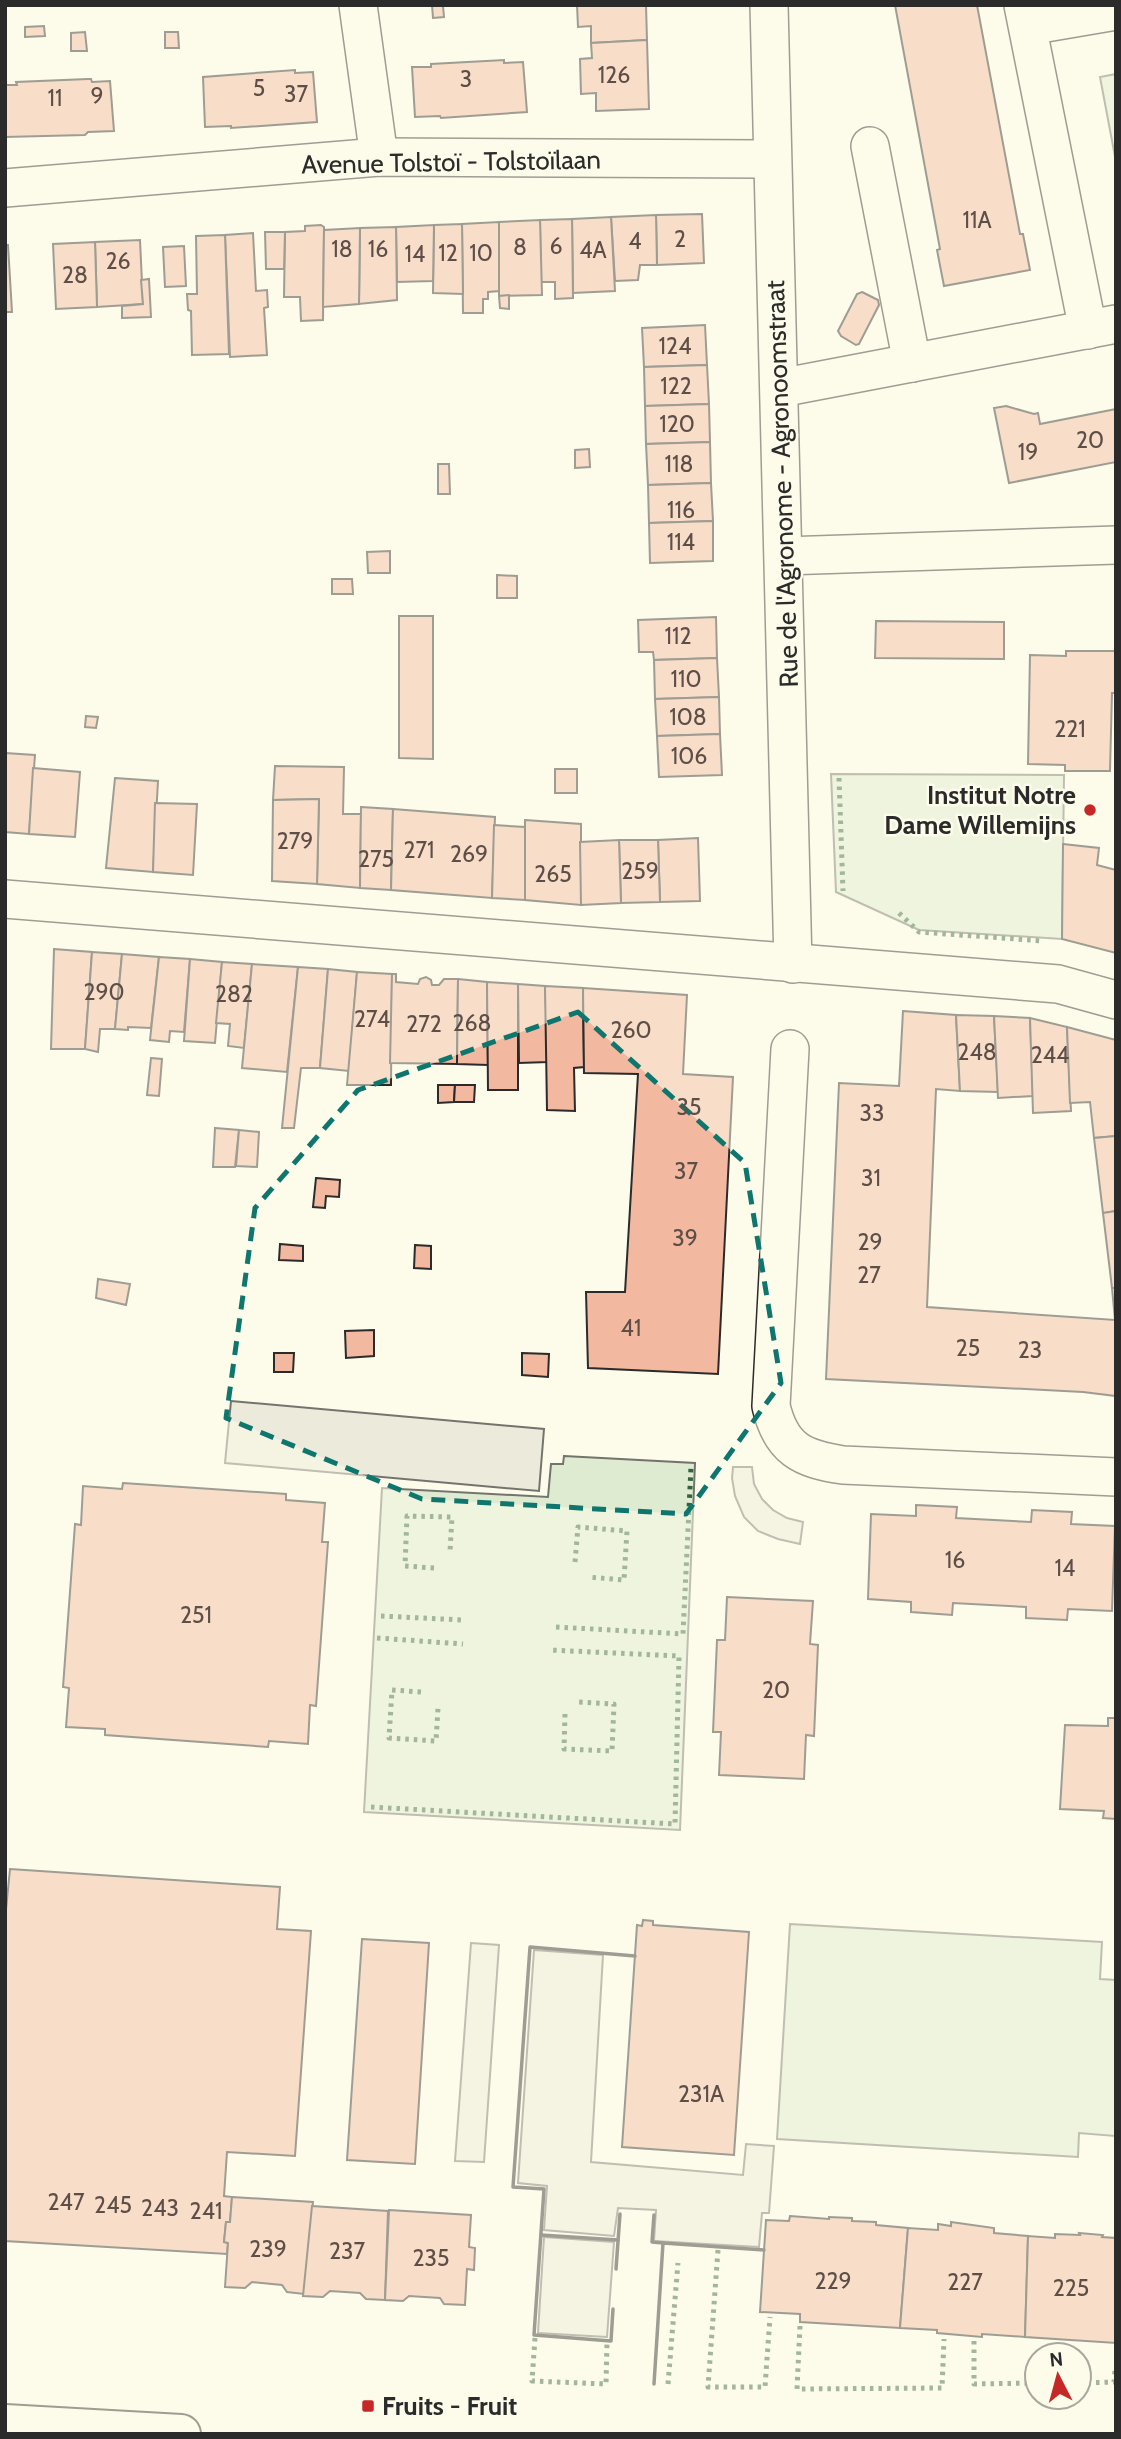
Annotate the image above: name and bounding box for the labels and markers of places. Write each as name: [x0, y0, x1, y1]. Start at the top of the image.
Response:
place label: Institut Notre Dame Willemijns: [884, 779, 1076, 841]
marker: Institut Notre Dame Willemijns: [1082, 802, 1098, 818]
place label: Fruits - Fruit: [382, 2390, 517, 2422]
marker: Fruits - Fruit: [360, 2398, 376, 2414]

